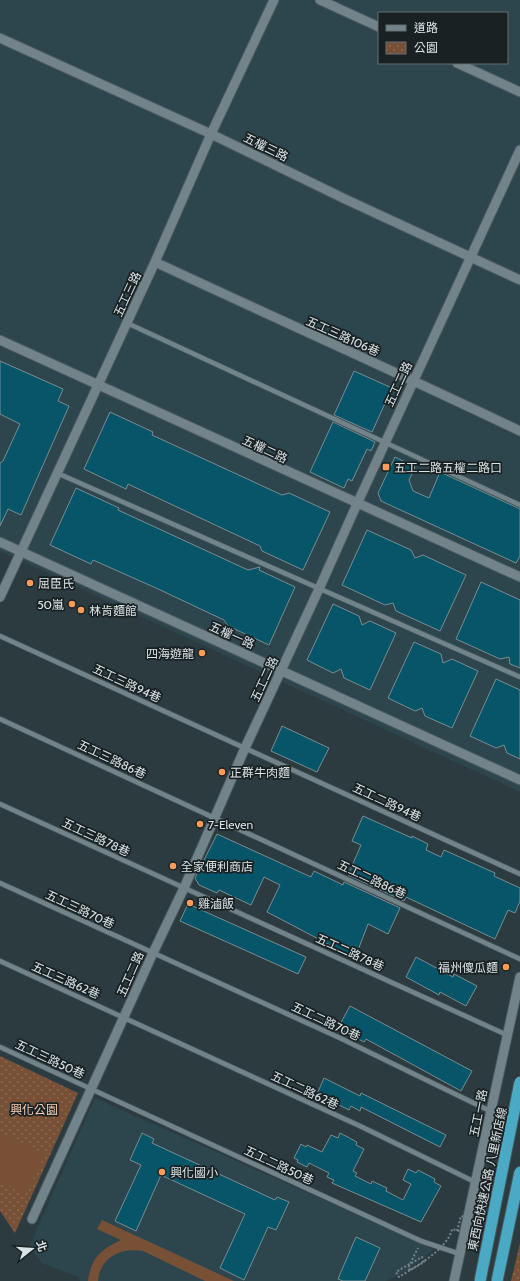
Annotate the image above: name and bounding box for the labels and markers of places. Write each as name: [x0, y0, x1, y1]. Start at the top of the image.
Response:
place label: 五工二路五權二路口: [394, 460, 502, 475]
marker: 五工二路五權二路口: [381, 462, 391, 472]
place label: 屈臣氏: [38, 576, 74, 591]
marker: 屈臣氏: [25, 578, 35, 588]
place label: 50嵐: [37, 597, 64, 612]
marker: 50嵐: [67, 599, 77, 609]
place label: 林肯麵館: [89, 603, 137, 618]
marker: 林肯麵館: [76, 605, 86, 615]
place label: 四海遊龍: [146, 646, 194, 661]
marker: 四海遊龍: [197, 648, 207, 658]
place label: 正群牛肉麵: [230, 765, 290, 780]
marker: 正群牛肉麵: [217, 767, 227, 777]
place label: 7-Eleven: [208, 817, 253, 832]
marker: 7-Eleven: [195, 819, 205, 829]
place label: 全家便利商店: [181, 859, 253, 874]
marker: 全家便利商店: [168, 861, 178, 871]
place label: 雞滷飯: [198, 896, 234, 911]
marker: 雞滷飯: [185, 898, 195, 908]
place label: 福州傻瓜麵: [438, 960, 498, 975]
marker: 福州傻瓜麵: [501, 962, 511, 972]
place label: 興化國小: [170, 1165, 218, 1180]
marker: 興化國小: [157, 1167, 167, 1177]

